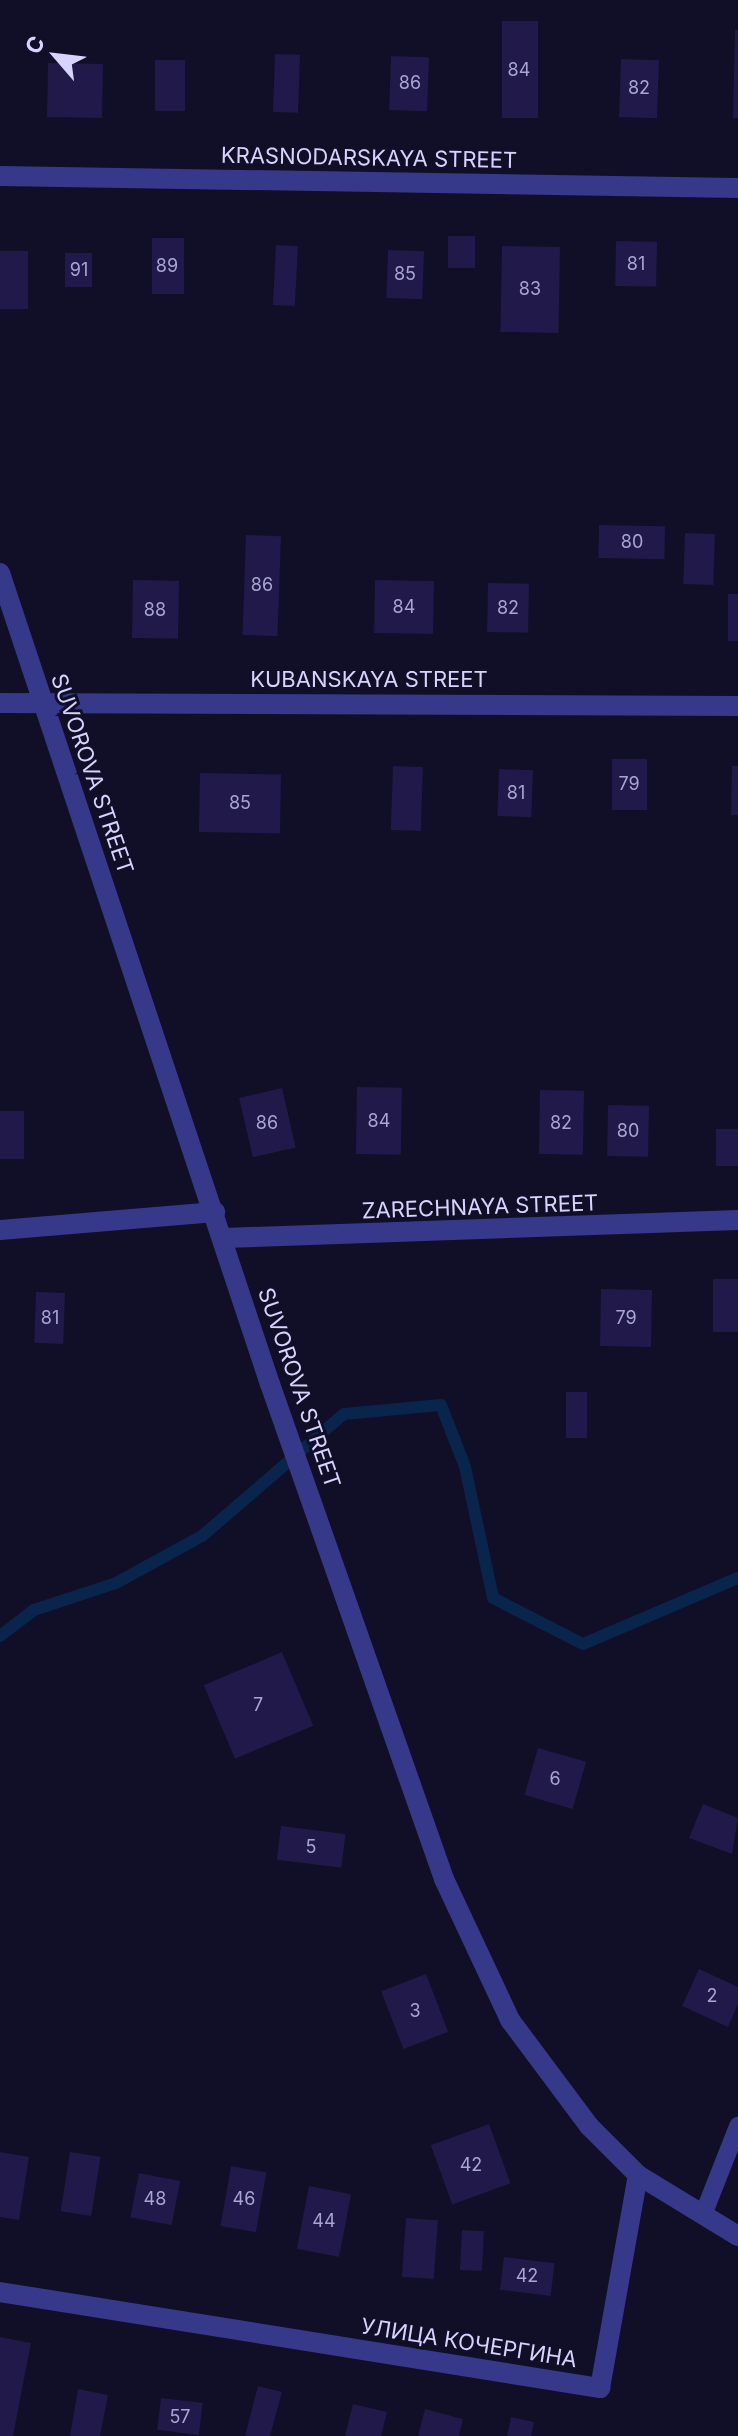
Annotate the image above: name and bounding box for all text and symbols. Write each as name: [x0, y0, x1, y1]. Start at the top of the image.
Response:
north arrow: [16, 16, 96, 96]
text: С: [20, 31, 50, 58]
house number: 84: [508, 59, 530, 81]
house number: 86: [399, 72, 421, 94]
house number: 82: [628, 77, 650, 99]
street label: KRASNODARSKAYA STREET: [221, 142, 517, 174]
house number: 81: [627, 253, 645, 275]
house number: 89: [156, 255, 178, 277]
house number: 91: [70, 259, 88, 281]
house number: 85: [394, 263, 416, 285]
house number: 83: [519, 278, 541, 300]
house number: 80: [621, 531, 643, 553]
house number: 86: [251, 574, 273, 596]
house number: 84: [393, 596, 415, 618]
house number: 82: [497, 597, 519, 619]
house number: 88: [144, 599, 166, 621]
street label: KUBANSKAYA STREET: [250, 667, 488, 693]
street label: SUVOROVA STREET: [45, 670, 139, 878]
house number: 79: [618, 773, 640, 795]
house number: 81: [507, 782, 525, 804]
house number: 85: [229, 792, 251, 814]
house number: 84: [368, 1110, 390, 1132]
house number: 86: [256, 1112, 278, 1134]
house number: 82: [550, 1112, 572, 1134]
house number: 80: [617, 1120, 639, 1142]
street label: ZARECHNAYA STREET: [361, 1190, 599, 1224]
street label: SUVOROVA STREET: [252, 1284, 346, 1492]
house number: 81: [41, 1307, 59, 1329]
house number: 79: [615, 1307, 637, 1329]
house number: 7: [253, 1694, 263, 1716]
house number: 6: [549, 1768, 561, 1790]
house number: 5: [306, 1836, 316, 1858]
house number: 2: [707, 1985, 717, 2007]
house number: 3: [409, 2000, 421, 2022]
house number: 42: [460, 2154, 482, 2176]
house number: 48: [144, 2188, 166, 2210]
house number: 46: [233, 2188, 255, 2210]
house number: 44: [312, 2210, 336, 2232]
house number: 42: [516, 2265, 538, 2287]
street label: УЛИЦА КОЧЕРГИНА: [359, 2313, 579, 2373]
house number: 57: [169, 2406, 191, 2428]

